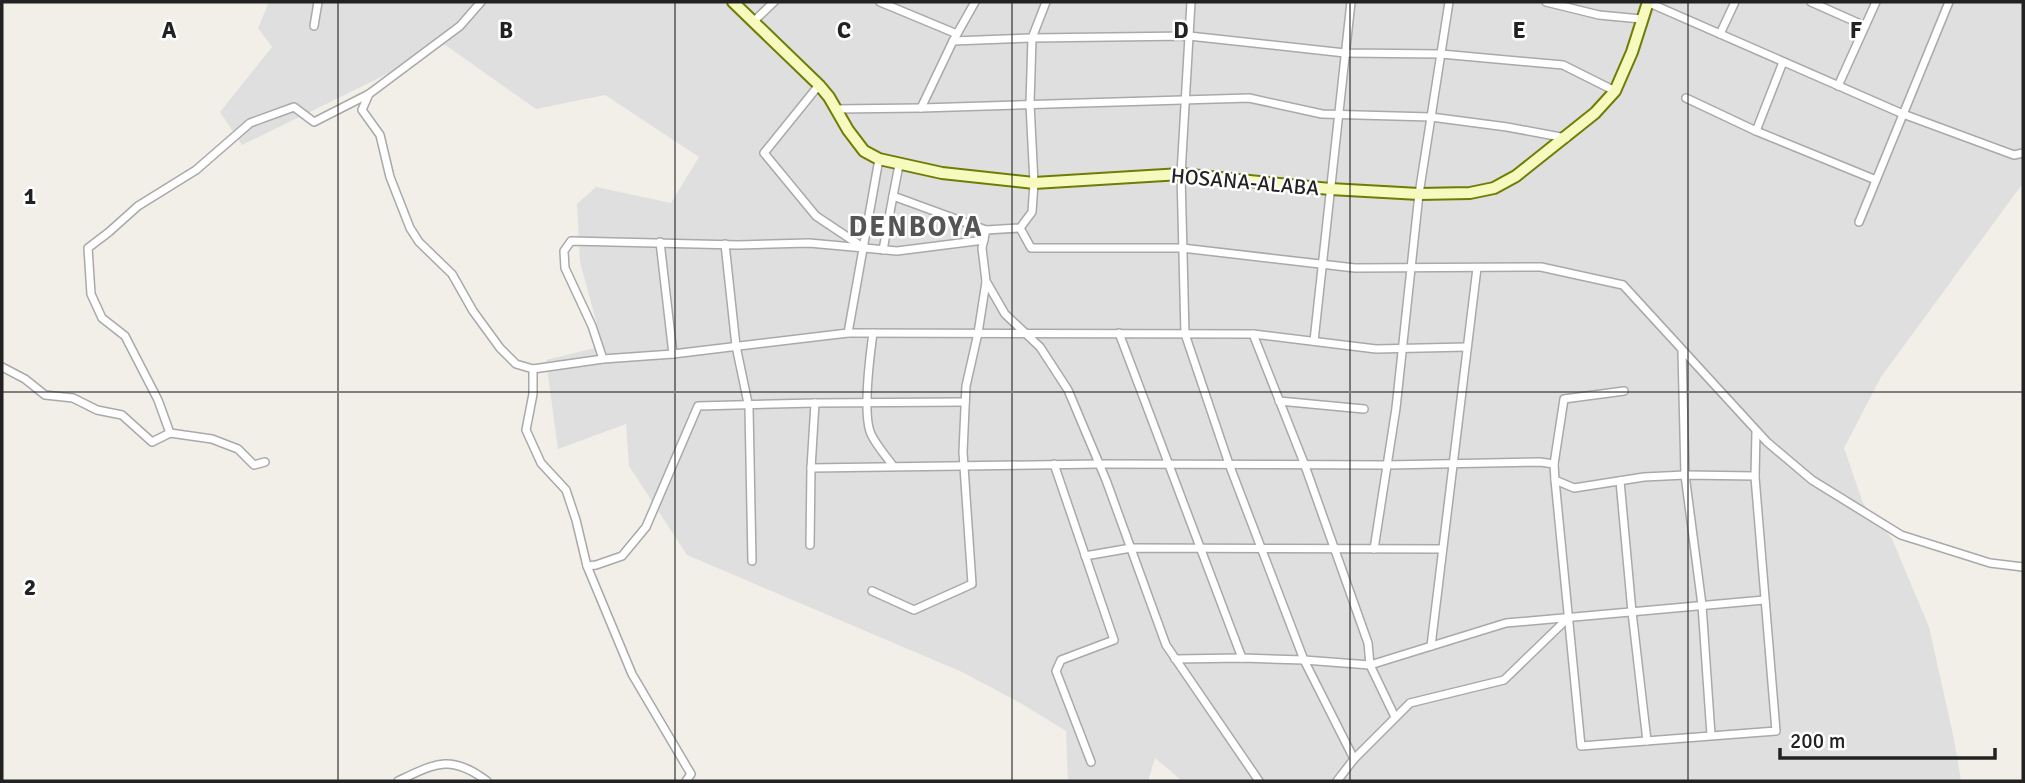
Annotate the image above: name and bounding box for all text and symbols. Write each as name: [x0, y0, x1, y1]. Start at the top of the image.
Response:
text: A: [162, 16, 177, 45]
text: B: [499, 16, 513, 45]
text: C: [837, 16, 851, 45]
text: D: [1173, 16, 1189, 45]
text: E: [1512, 16, 1526, 45]
text: F: [1850, 16, 1862, 45]
street label: HOSANA-ALABA: [1170, 163, 1320, 201]
text: 1: [24, 182, 36, 211]
district label: DENBOYA: [848, 210, 984, 244]
text: 2: [24, 573, 36, 602]
scale bar: [1780, 716, 1995, 760]
text: 200 m: [1790, 728, 1845, 754]

